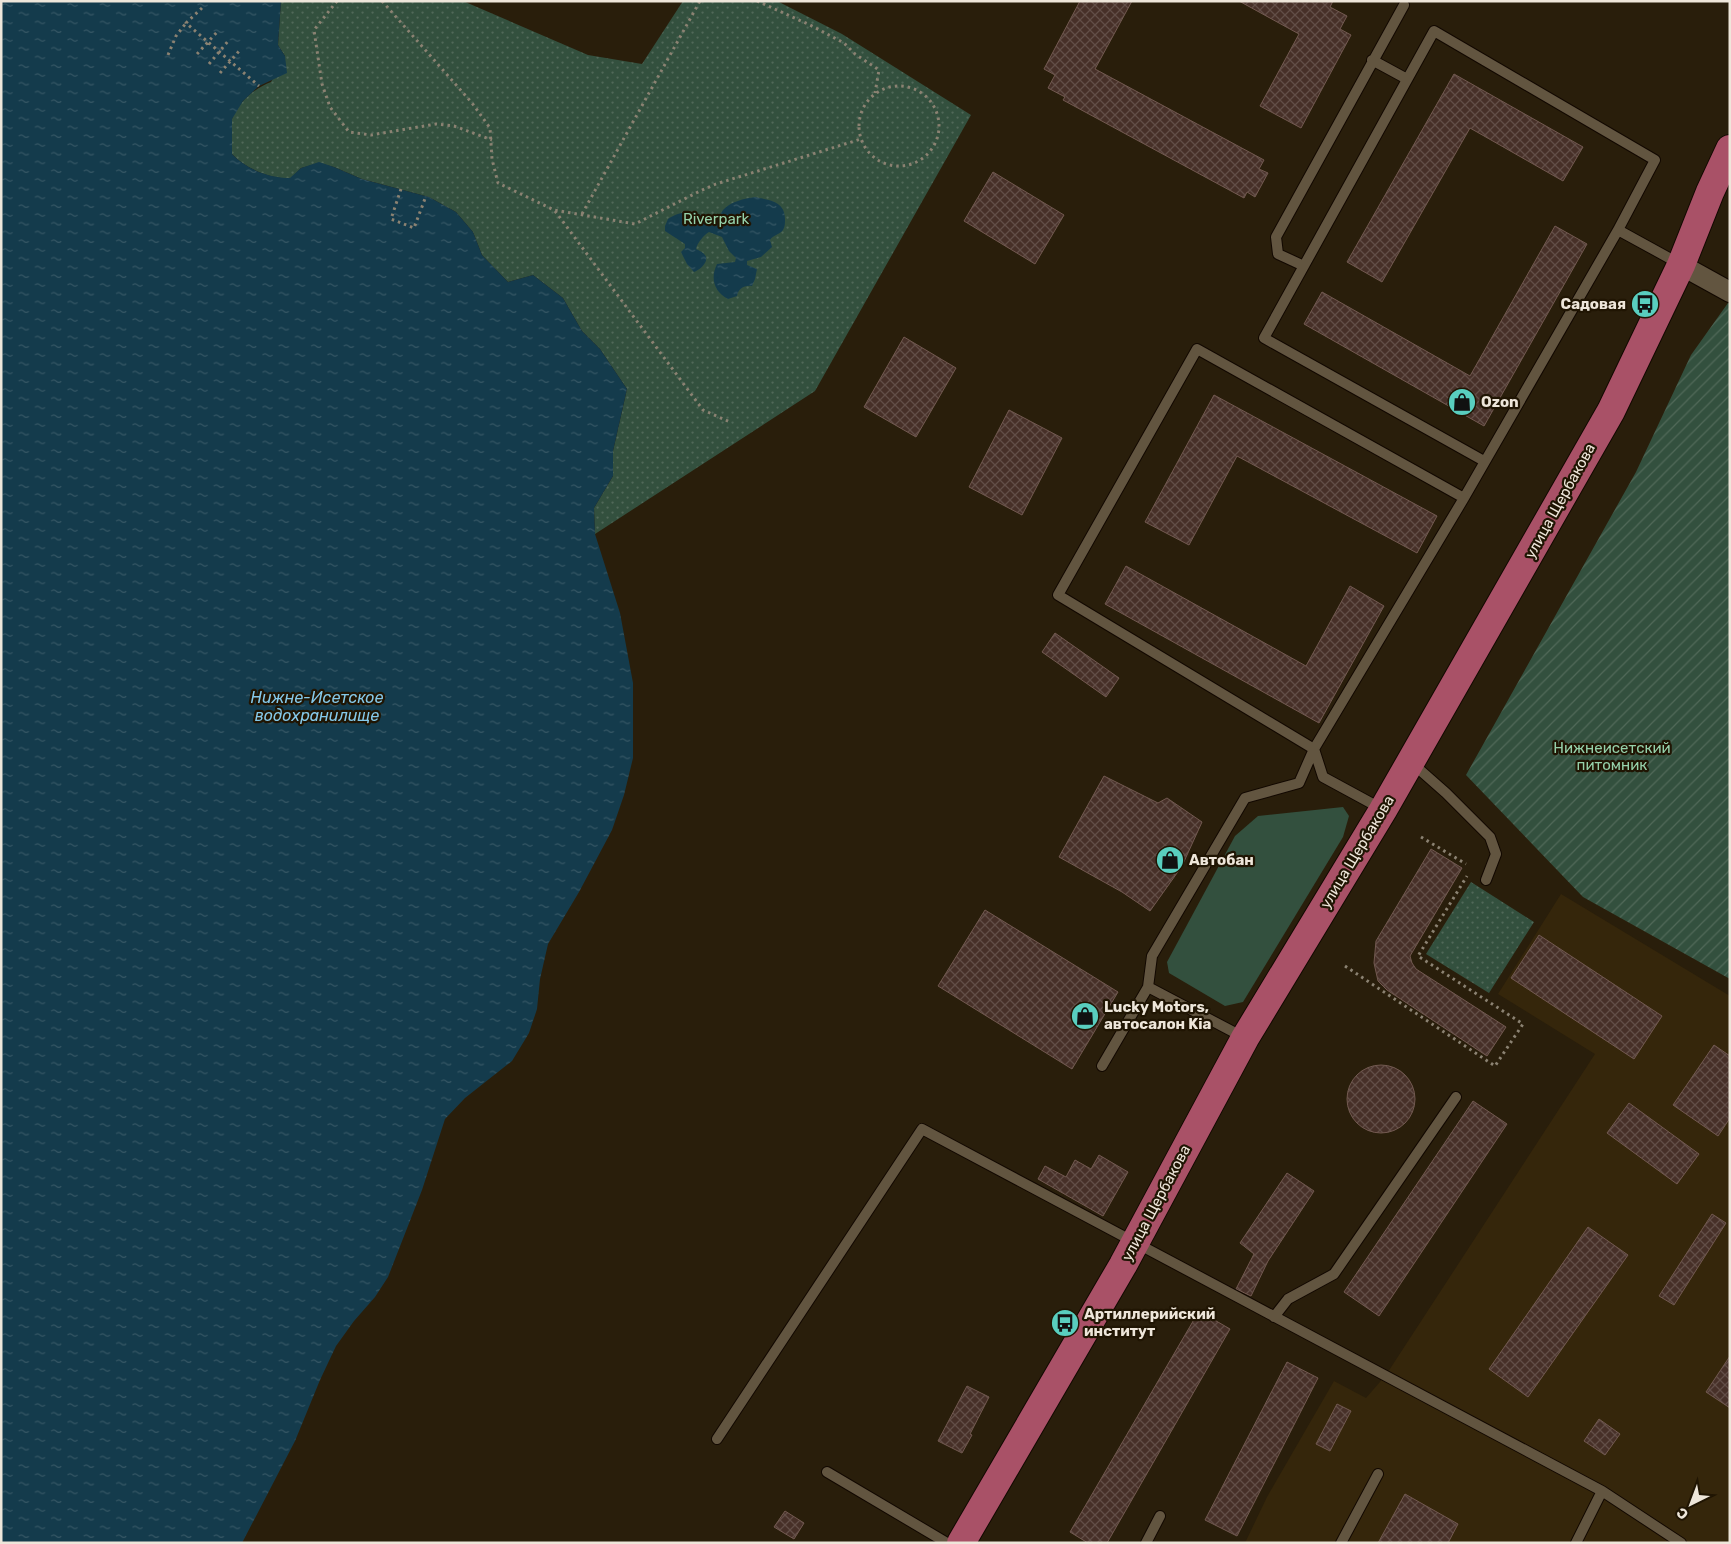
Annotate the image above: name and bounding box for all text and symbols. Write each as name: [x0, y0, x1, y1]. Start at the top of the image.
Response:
park label: Riverpark: [683, 210, 749, 228]
bus stop icon: Садовая: [1630, 289, 1660, 319]
place label: Садовая: [1561, 295, 1626, 313]
shop icon: Ozon: [1447, 387, 1477, 417]
place label: Ozon: [1481, 393, 1519, 411]
street label: улица Щербакова: [1521, 440, 1599, 562]
water label: Нижне-Исетское водохранилище: [251, 688, 384, 725]
park label: Нижнеисетский питомник: [1553, 739, 1671, 774]
street label: улица Щербакова: [1316, 792, 1398, 912]
shop icon: Автобан: [1155, 845, 1185, 875]
place label: Автобан: [1189, 851, 1254, 869]
place label: Lucky Motors, автосалон Kia: [1104, 998, 1212, 1033]
shop icon: Lucky Motors, автосалон Kia: [1070, 1001, 1100, 1031]
street label: улица Щербакова: [1118, 1142, 1194, 1264]
place label: Артиллерийский институт: [1084, 1305, 1215, 1340]
bus stop icon: Артиллерийский институт: [1050, 1308, 1080, 1338]
north arrow: [1666, 1479, 1716, 1529]
text: С: [1673, 1504, 1692, 1523]

